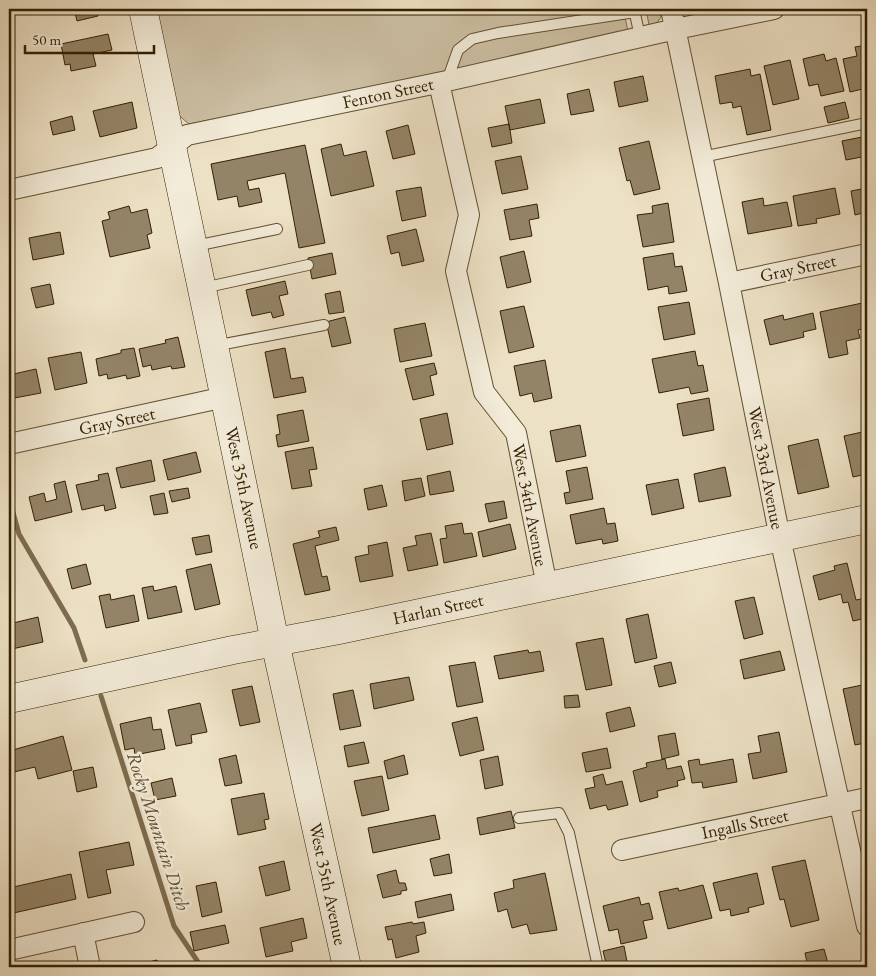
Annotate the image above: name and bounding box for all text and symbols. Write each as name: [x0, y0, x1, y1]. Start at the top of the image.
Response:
scale bar: [25, 22, 154, 54]
text: 50 m: [32, 30, 61, 49]
street label: Fenton Street: [340, 72, 436, 113]
street label: Gray Street: [758, 248, 838, 287]
street label: Gray Street: [77, 401, 157, 440]
street label: West 33rd Avenue: [743, 405, 790, 531]
street label: West 35th Avenue: [220, 425, 269, 551]
street label: West 34th Avenue: [507, 442, 554, 568]
street label: Harlan Street: [391, 588, 486, 629]
water label: Rocky Mountain Ditch: [121, 749, 196, 914]
street label: Ingalls Street: [699, 803, 791, 844]
street label: West 35th Avenue: [304, 821, 353, 947]

